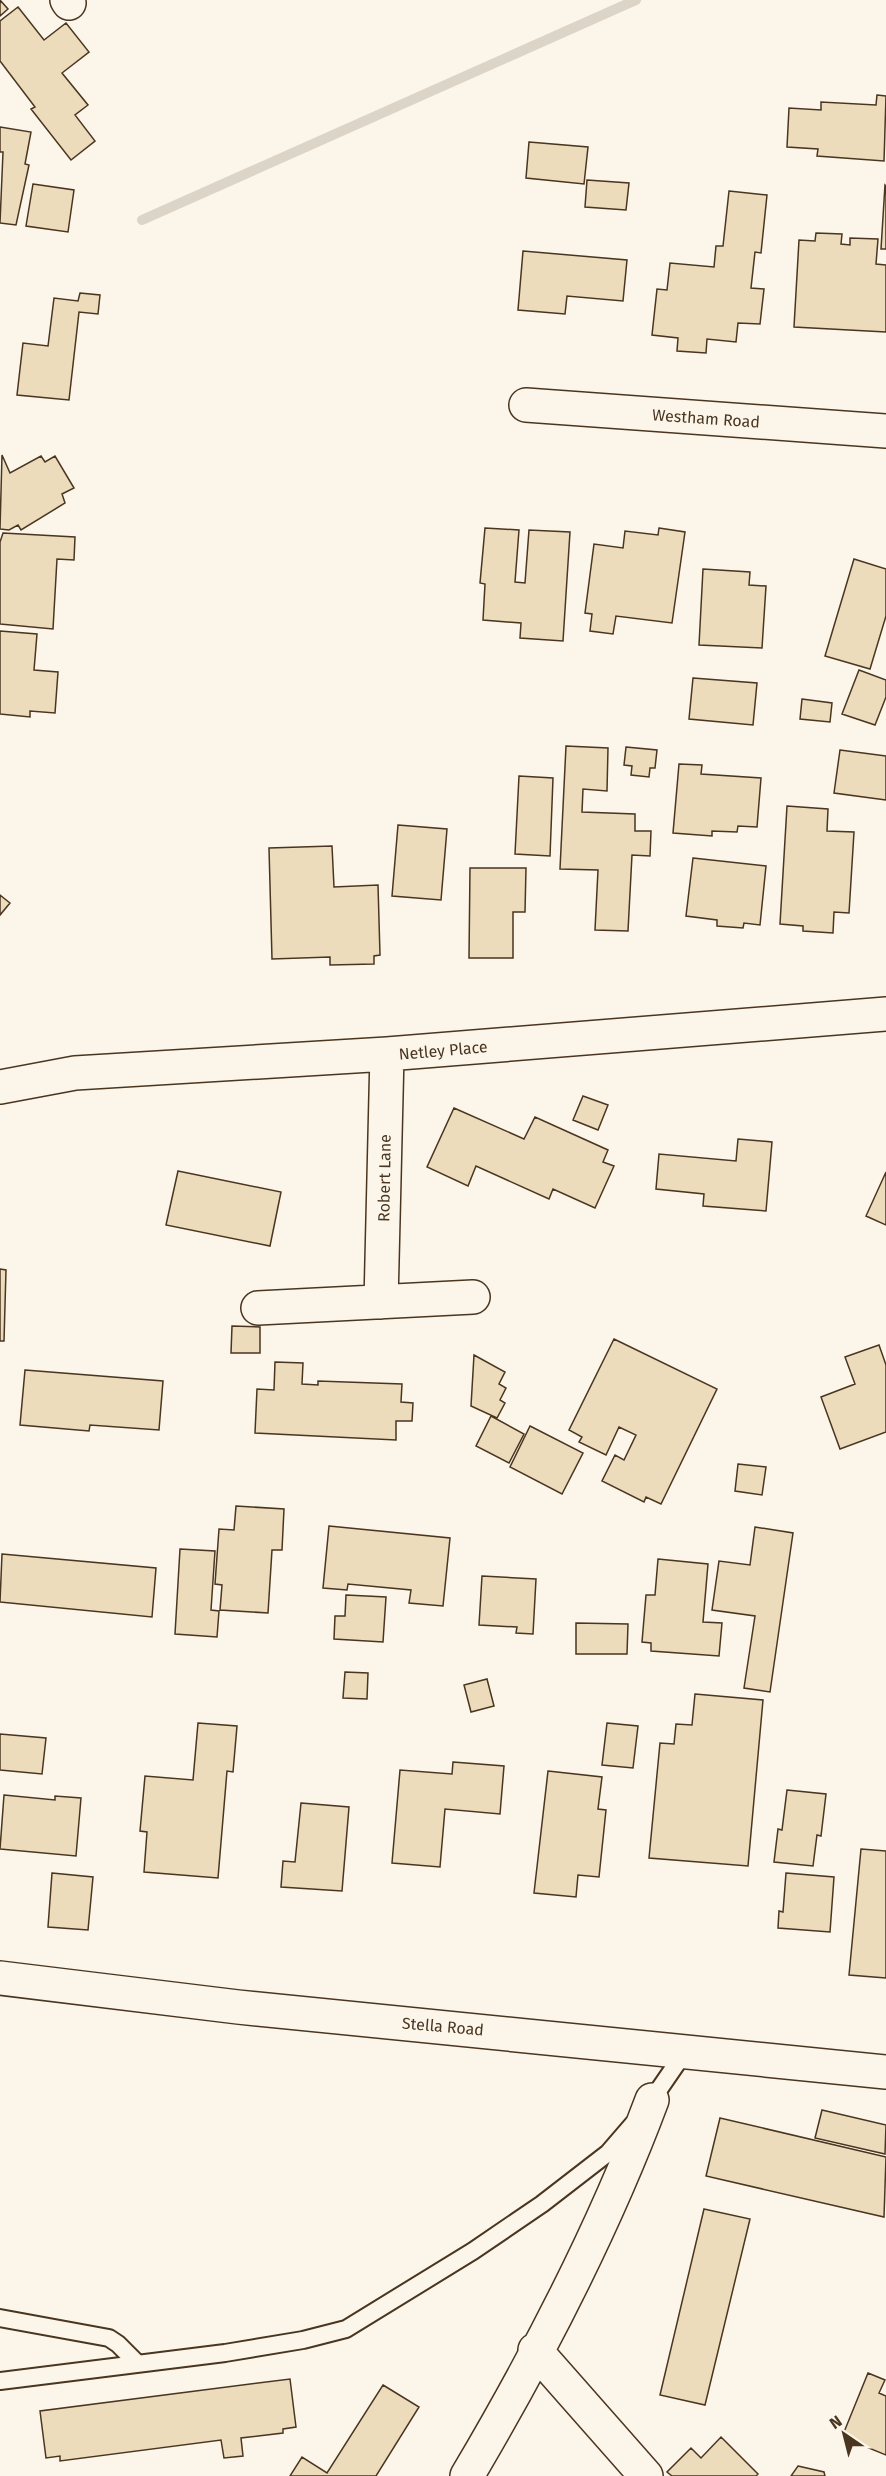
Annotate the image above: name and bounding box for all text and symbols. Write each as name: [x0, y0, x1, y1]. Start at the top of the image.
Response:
street label: Westham Road: [651, 405, 760, 432]
street label: Netley Place: [398, 1037, 488, 1064]
street label: Robert Lane: [374, 1134, 395, 1222]
street label: Stella Road: [401, 2013, 485, 2040]
north arrow: [814, 2404, 874, 2464]
text: N: [826, 2411, 845, 2433]

